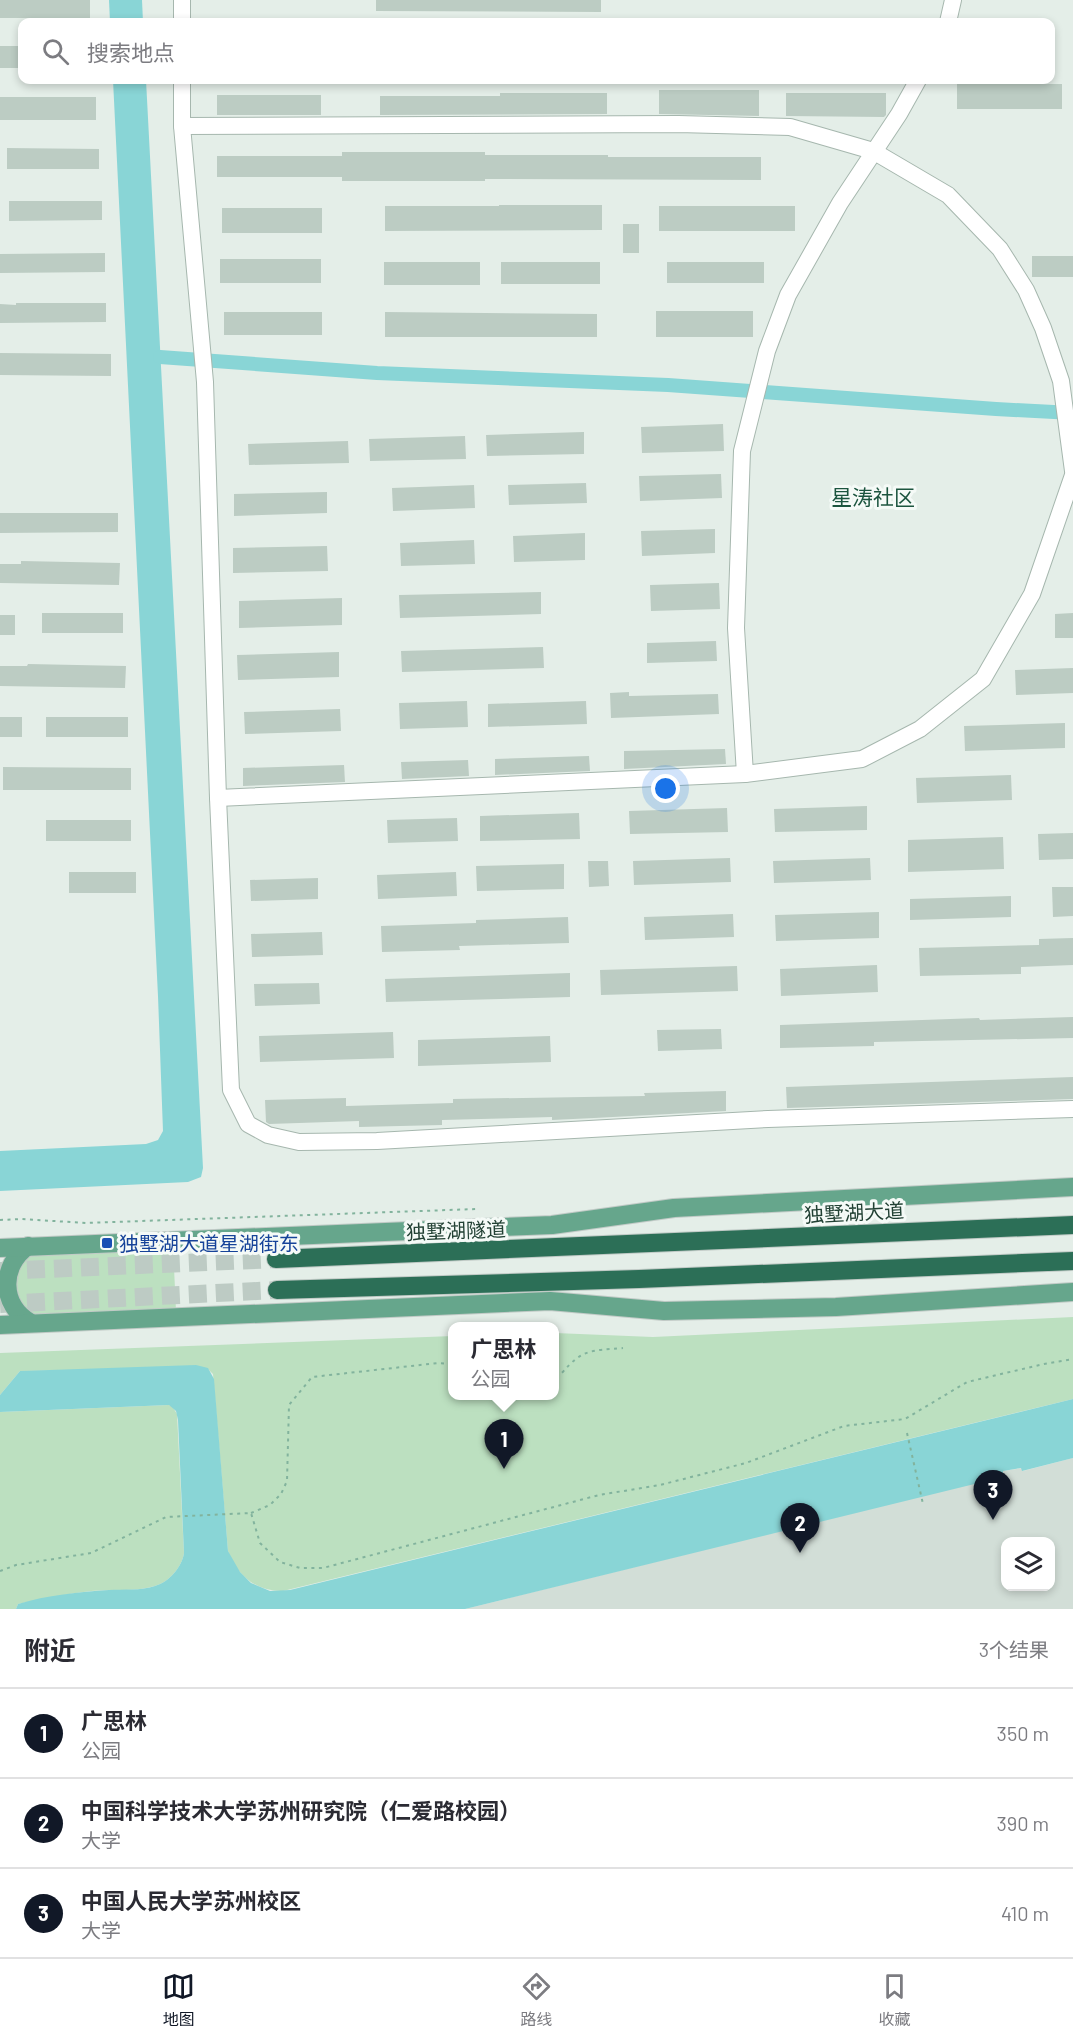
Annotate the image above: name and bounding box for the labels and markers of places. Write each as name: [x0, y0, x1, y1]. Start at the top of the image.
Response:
place label: 独墅湖大道星湖街东: [119, 1231, 299, 1255]
marker: 独墅湖大道星湖街东: [100, 1236, 114, 1250]
pin: 1: [484, 1420, 524, 1469]
pin: 3: [974, 1470, 1012, 1520]
pin: 2: [780, 1504, 820, 1553]

